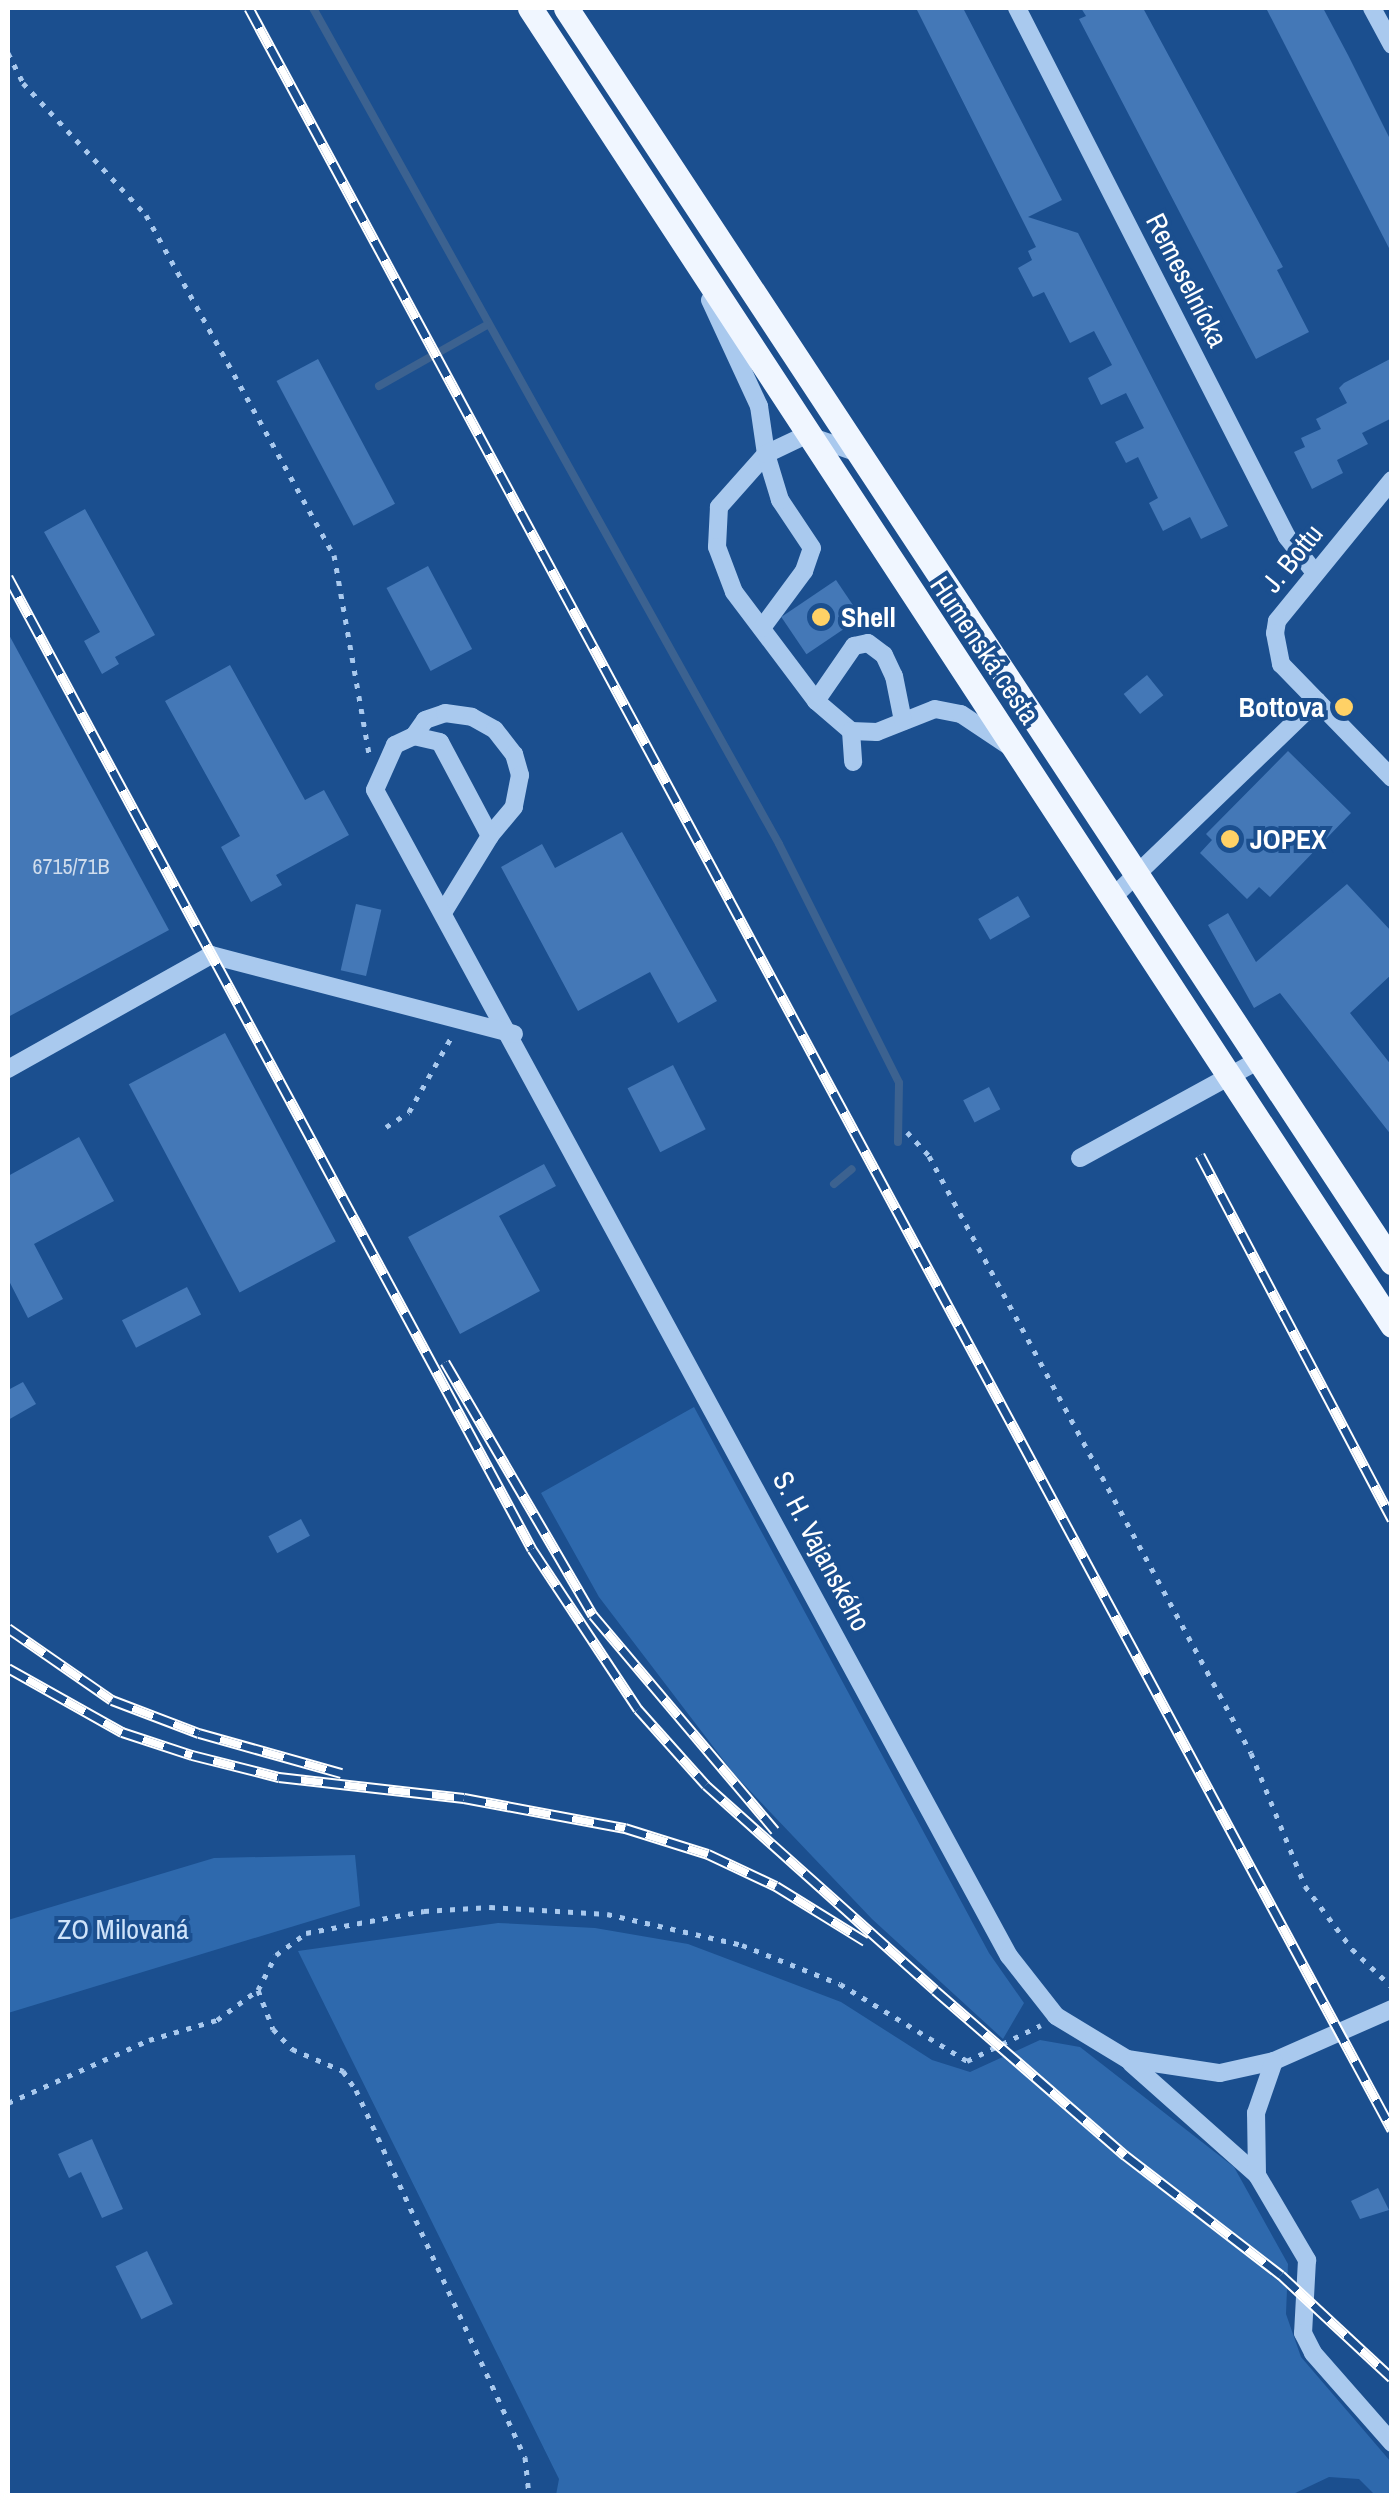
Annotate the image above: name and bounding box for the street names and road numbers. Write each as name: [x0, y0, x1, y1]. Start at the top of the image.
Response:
street label: Remeselnícka: [1139, 208, 1235, 352]
street label: J. Bottu: [1254, 517, 1330, 599]
street label: Humenská cesta: [923, 570, 1047, 730]
street label: S. H. Vajanského: [766, 1466, 878, 1636]

